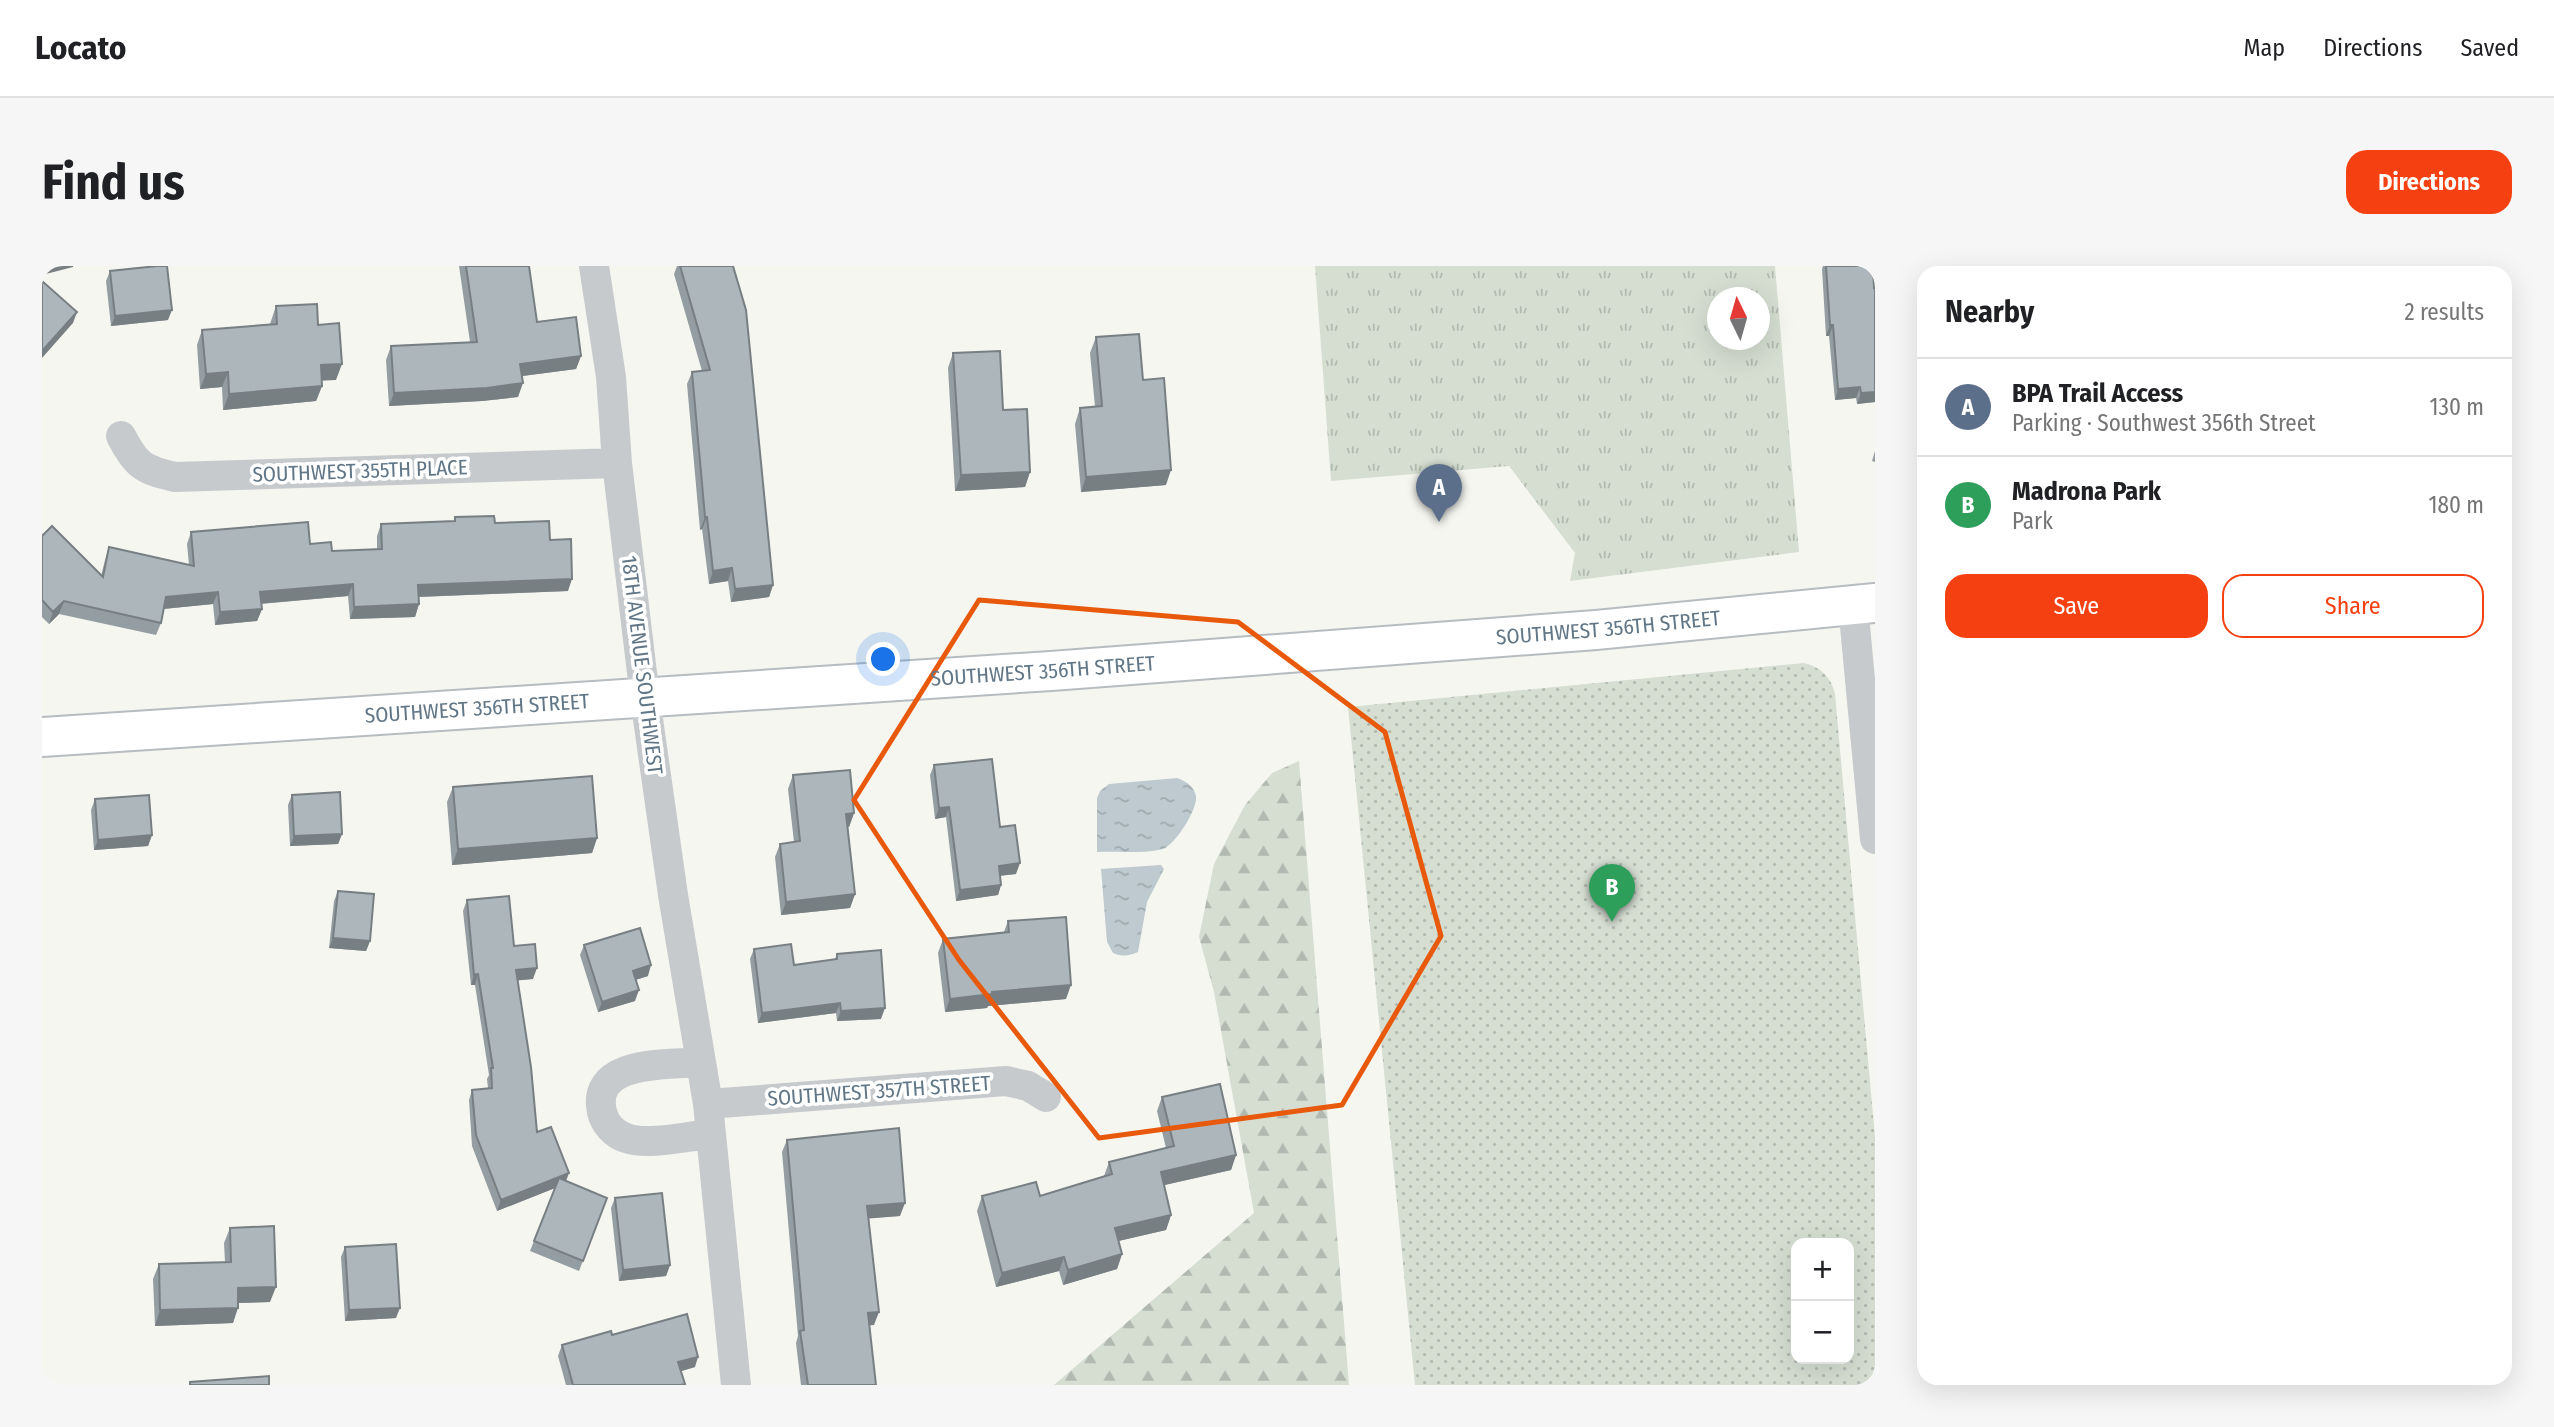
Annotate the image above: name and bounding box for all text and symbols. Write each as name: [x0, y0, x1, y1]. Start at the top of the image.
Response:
text: Locato: [35, 28, 126, 68]
text: Map: [2244, 34, 2285, 62]
text: Directions: [2323, 34, 2422, 62]
text: Saved: [2460, 34, 2519, 62]
button: Directions: [2346, 150, 2512, 214]
text: Find us: [42, 153, 185, 212]
north arrow: [1707, 287, 1770, 350]
text: Nearby: [1945, 294, 2034, 330]
text: 2 results: [2404, 298, 2484, 326]
text: BPA Trail Access: [2012, 378, 2183, 409]
text: A: [1962, 393, 1974, 421]
text: 130 m: [2430, 393, 2484, 421]
text: Parking · Southwest 356th Street: [2012, 409, 2316, 437]
street label: SOUTHWEST 355TH PLACE: [252, 454, 468, 488]
pin: A: [1416, 464, 1462, 522]
text: Madrona Park: [2012, 476, 2161, 507]
text: B: [1962, 491, 1974, 519]
text: 180 m: [2428, 491, 2484, 519]
text: Park: [2012, 507, 2053, 535]
street label: 18TH AVENUE SOUTHWEST: [616, 554, 668, 776]
button: Save: [1945, 574, 2208, 638]
button: Share: [2222, 574, 2484, 638]
street label: SOUTHWEST 356TH STREET: [1495, 605, 1722, 650]
your location: [866, 642, 900, 676]
street label: SOUTHWEST 356TH STREET: [930, 650, 1156, 692]
street label: SOUTHWEST 356TH STREET: [364, 688, 590, 729]
pin: B: [1589, 864, 1635, 922]
street label: SOUTHWEST 357TH STREET: [767, 1070, 992, 1112]
map controls: [1791, 1238, 1854, 1364]
button: +: [1791, 1238, 1854, 1301]
button: −: [1791, 1301, 1854, 1364]

